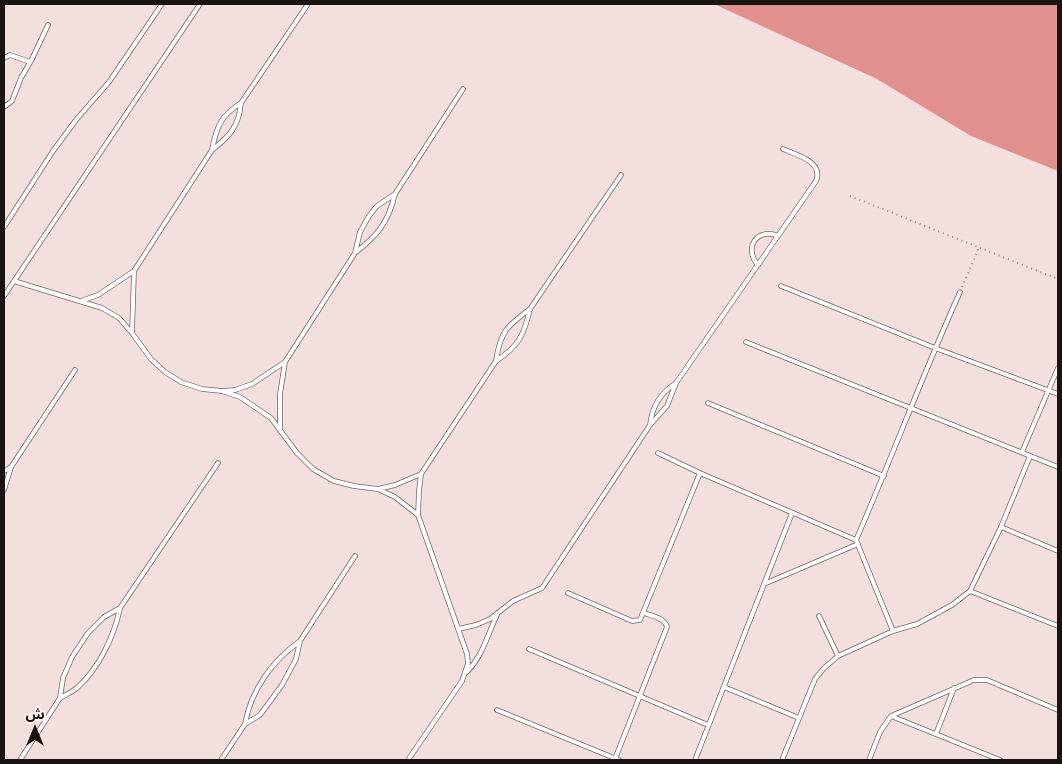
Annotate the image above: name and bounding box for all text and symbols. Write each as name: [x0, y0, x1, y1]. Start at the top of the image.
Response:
north arrow: [10, 704, 60, 754]
text: ش: [25, 706, 45, 722]

